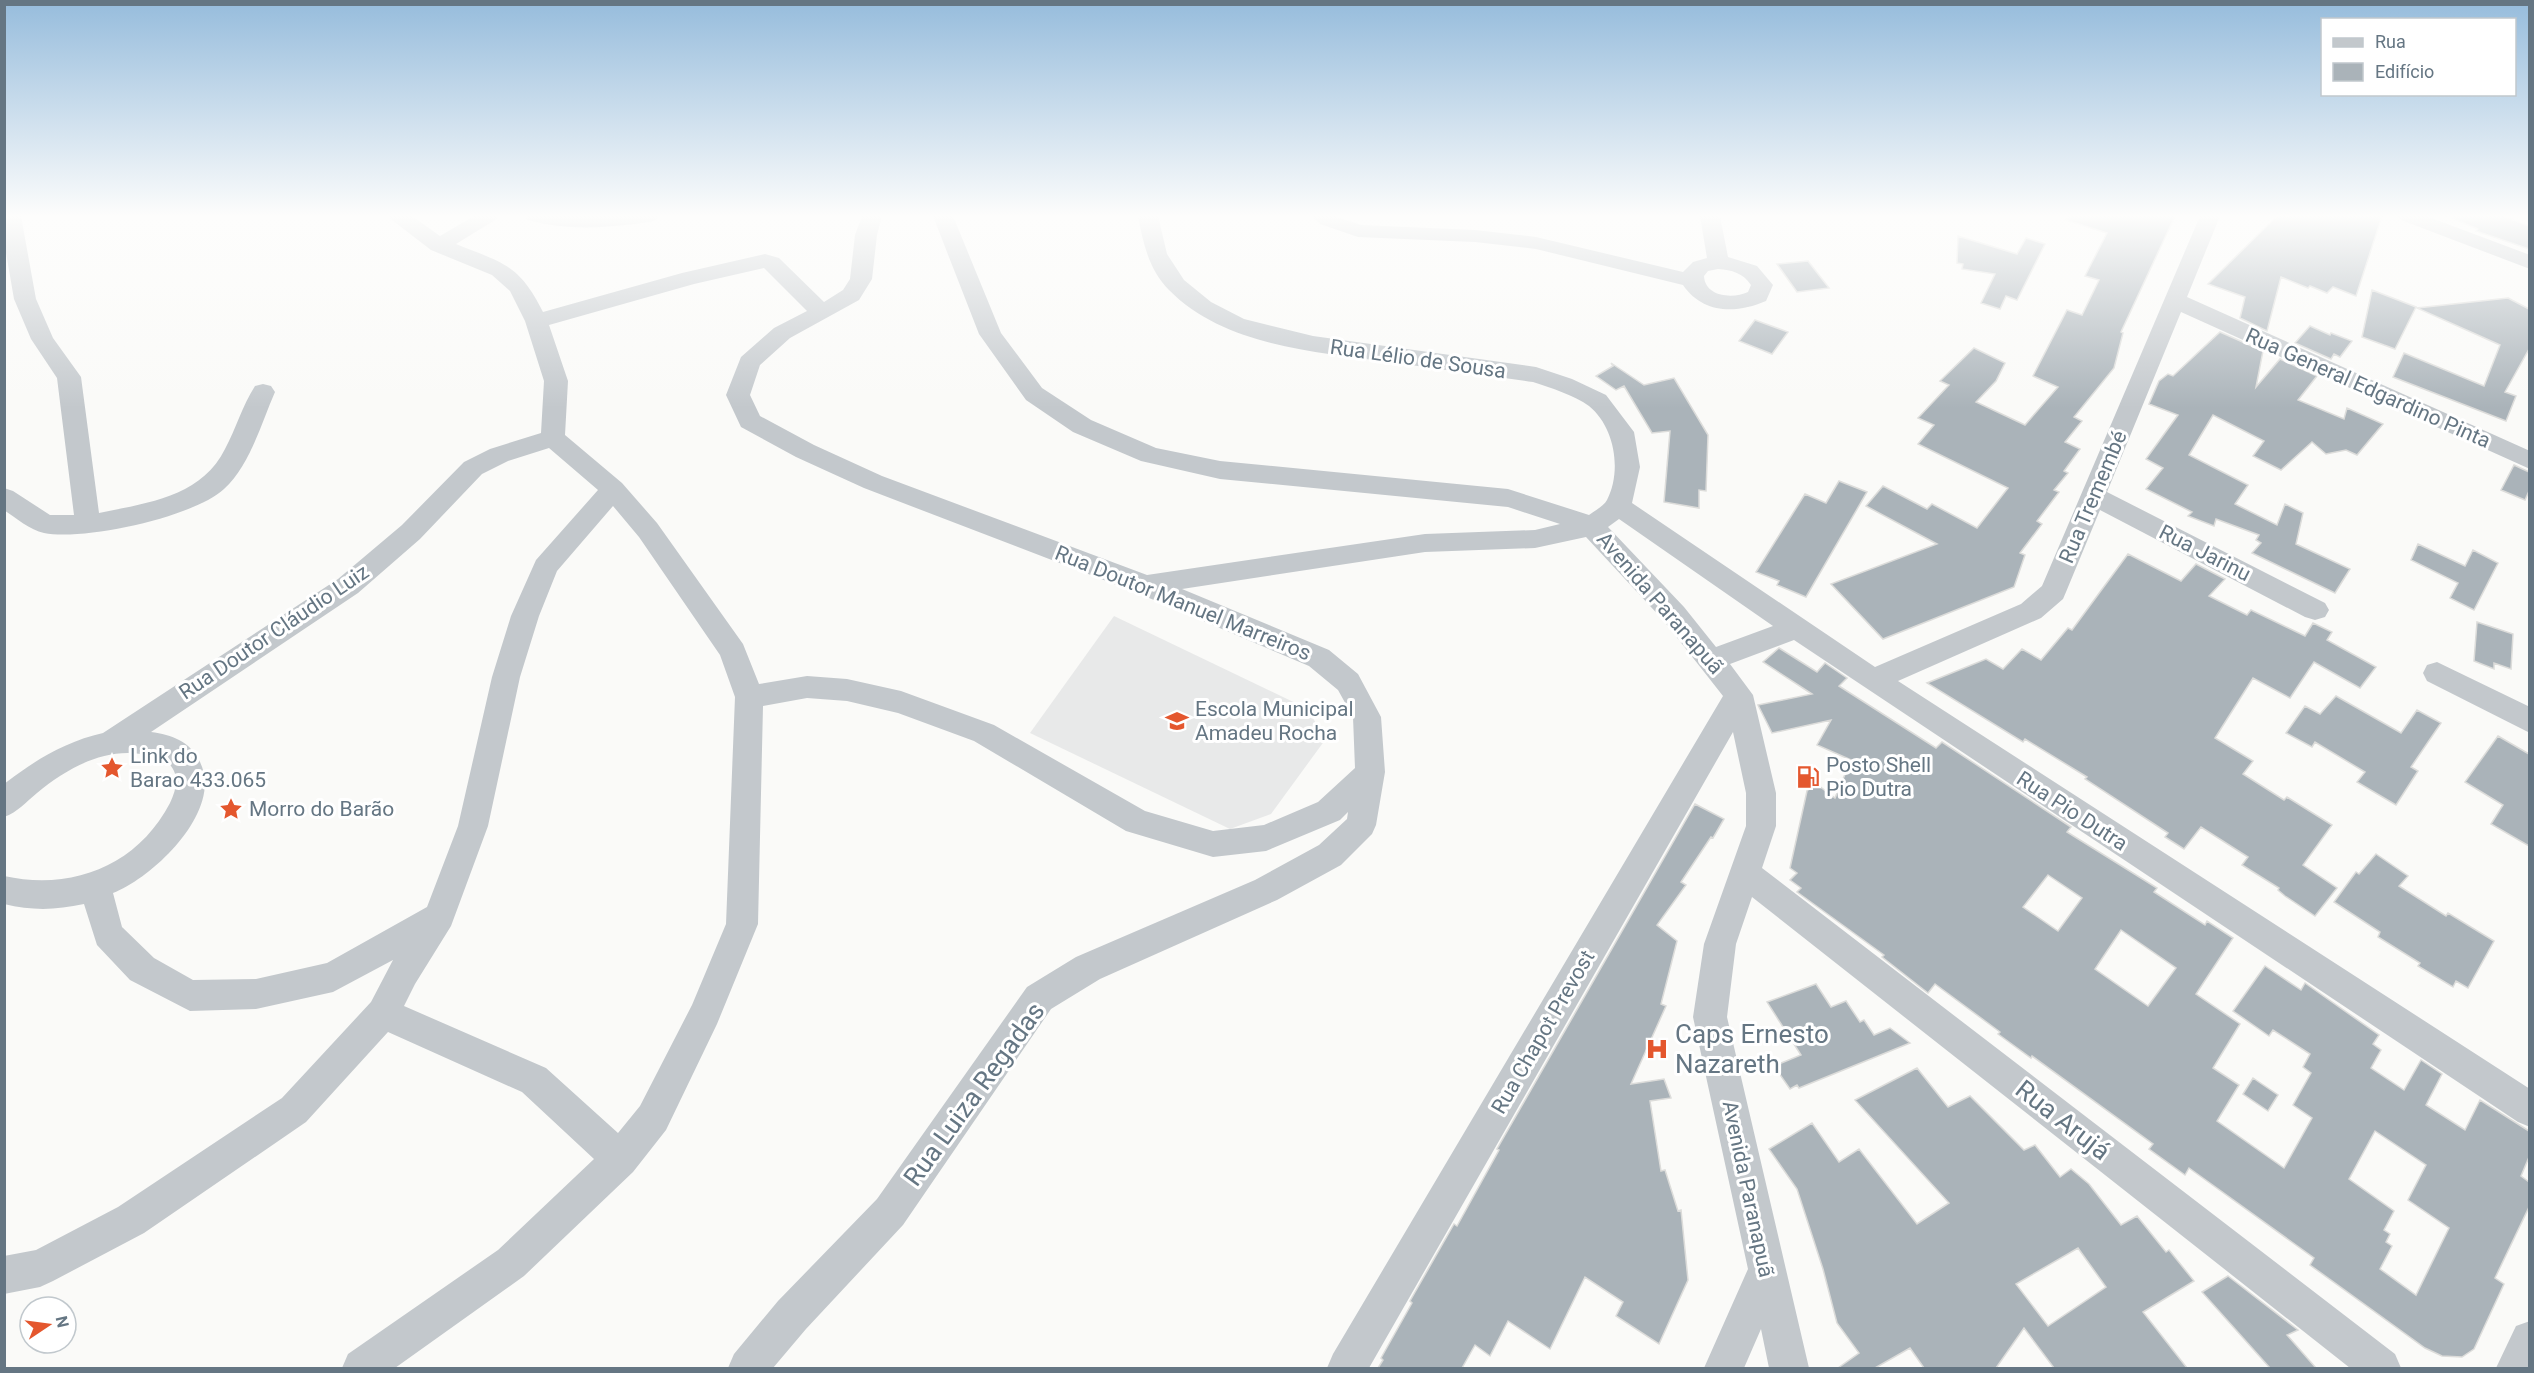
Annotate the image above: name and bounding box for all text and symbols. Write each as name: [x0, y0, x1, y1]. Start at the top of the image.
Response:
legend: [2321, 18, 2516, 96]
text: Rua: [2375, 31, 2406, 52]
text: Edifício: [2375, 61, 2434, 82]
street label: Rua General Edgardino Pinta: [2242, 323, 2494, 453]
street label: Rua Lélio de Sousa: [1328, 335, 1508, 383]
street label: Rua Tremembé: [2054, 427, 2132, 567]
street label: Rua Jarinu: [2155, 520, 2255, 586]
street label: Avenida Paranapuã: [1592, 527, 1728, 679]
street label: Rua Doutor Manuel Marreiros: [1052, 541, 1314, 665]
street label: Rua Doutor Cláudio Luiz: [175, 560, 373, 704]
place label: Escola Municipal Amadeu Rocha: [1195, 697, 1354, 745]
school or university icon: Escola Municipal Amadeu Rocha: [1164, 708, 1190, 734]
place label: Link do Barao 433.065: [130, 744, 266, 792]
place label: Posto Shell Pio Dutra: [1826, 753, 1931, 801]
place icon: Link do Barao 433.065: [99, 755, 125, 781]
fuel station icon: Posto Shell Pio Dutra: [1795, 764, 1821, 790]
street label: Rua Pio Dutra: [2012, 766, 2132, 856]
place icon: Morro do Barão: [218, 796, 244, 822]
place label: Morro do Barão: [249, 797, 394, 821]
street label: Rua Chapot Prevost: [1486, 946, 1600, 1118]
street label: Rua Luiza Regadas: [897, 996, 1051, 1192]
place label: Caps Ernesto Nazareth: [1675, 1019, 1829, 1079]
hospital icon: Caps Ernesto Nazareth: [1644, 1036, 1670, 1062]
street label: Rua Arujá: [2010, 1074, 2116, 1166]
street label: Avenida Paranapuã: [1718, 1098, 1778, 1280]
north arrow: [18, 1295, 78, 1355]
text: N: [52, 1314, 73, 1329]

